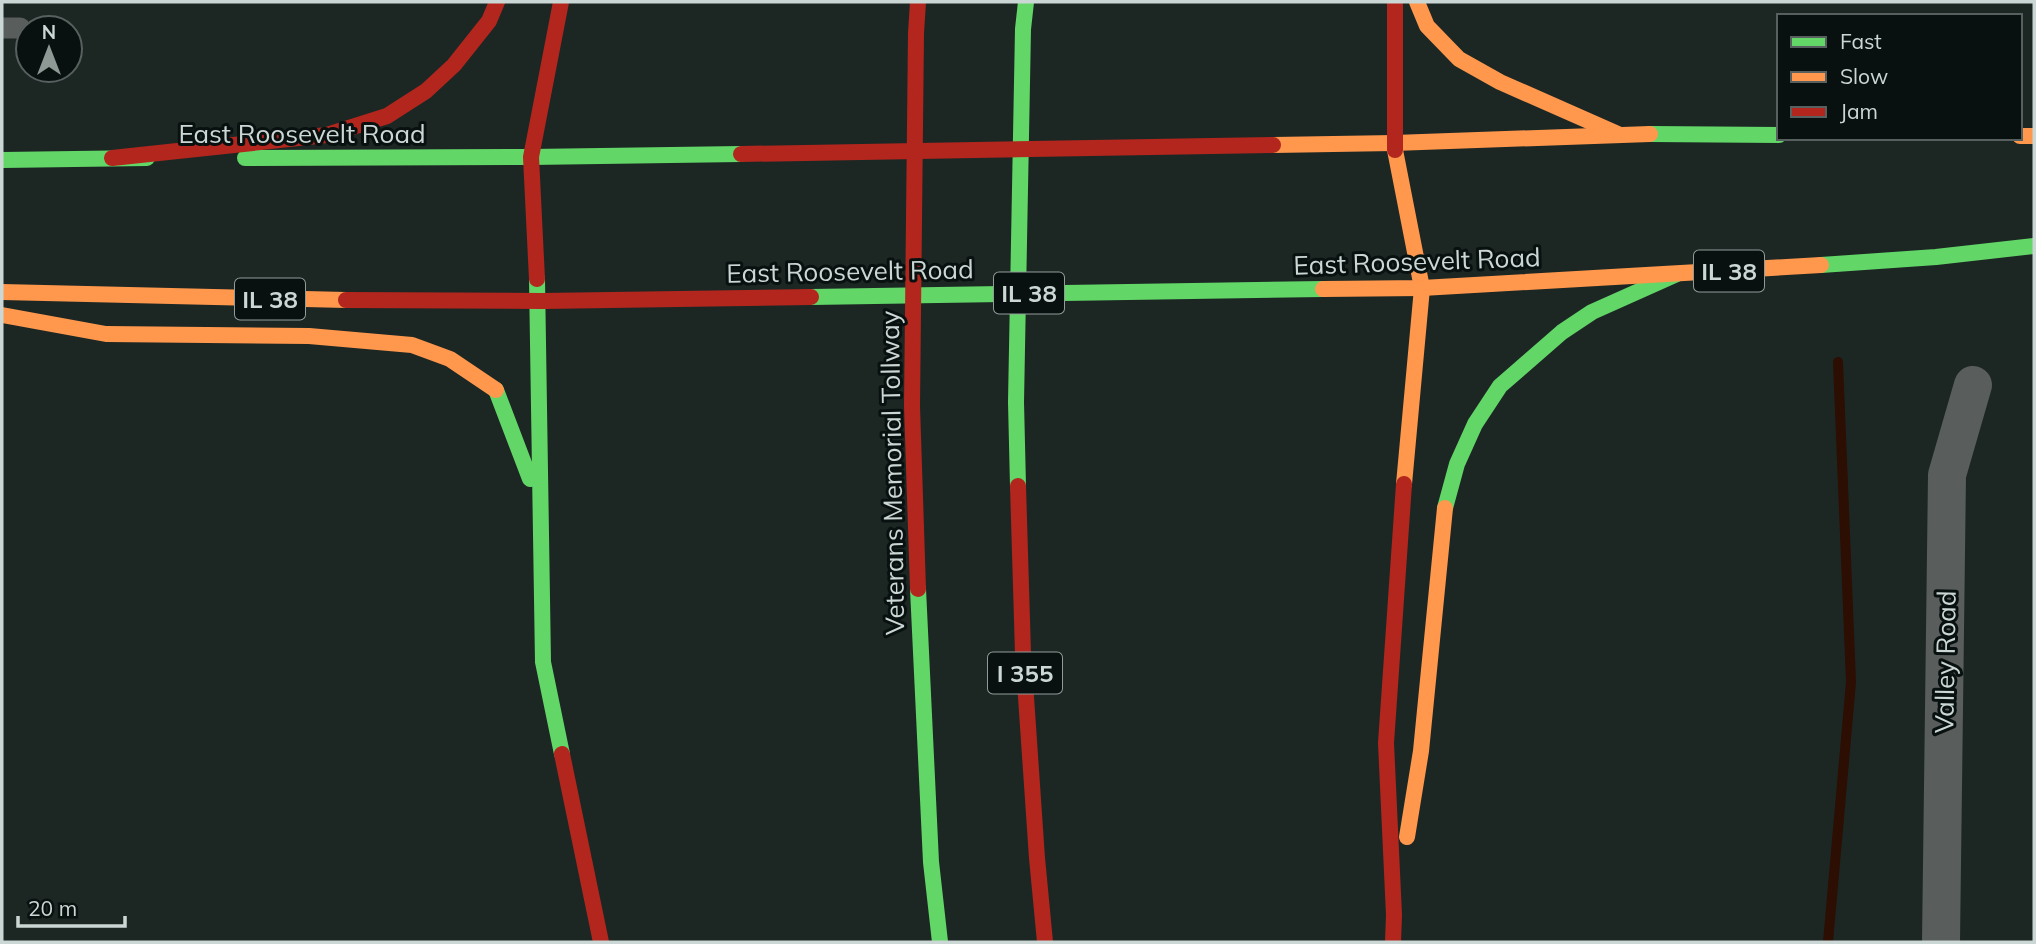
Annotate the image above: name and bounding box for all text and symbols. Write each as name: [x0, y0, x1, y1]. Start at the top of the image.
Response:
north arrow: [14, 14, 84, 84]
legend: [1777, 14, 2022, 140]
text: N: [42, 20, 56, 44]
text: Fast: [1840, 28, 1882, 54]
text: Slow: [1840, 63, 1888, 89]
text: Jam: [1840, 98, 1878, 124]
street label: East Roosevelt Road: [178, 117, 426, 150]
street label: East Roosevelt Road: [1293, 240, 1541, 282]
road number: IL 38: [1694, 250, 1764, 292]
street label: East Roosevelt Road: [726, 252, 974, 290]
road number: IL 38: [994, 272, 1064, 314]
road number: IL 38: [235, 278, 305, 320]
street label: Veterans Memorial Tollway: [873, 310, 911, 636]
street label: Valley Road: [1927, 590, 1963, 734]
road number: I 355: [988, 652, 1062, 694]
scale bar: [18, 884, 124, 928]
text: 20 m: [28, 895, 77, 921]

